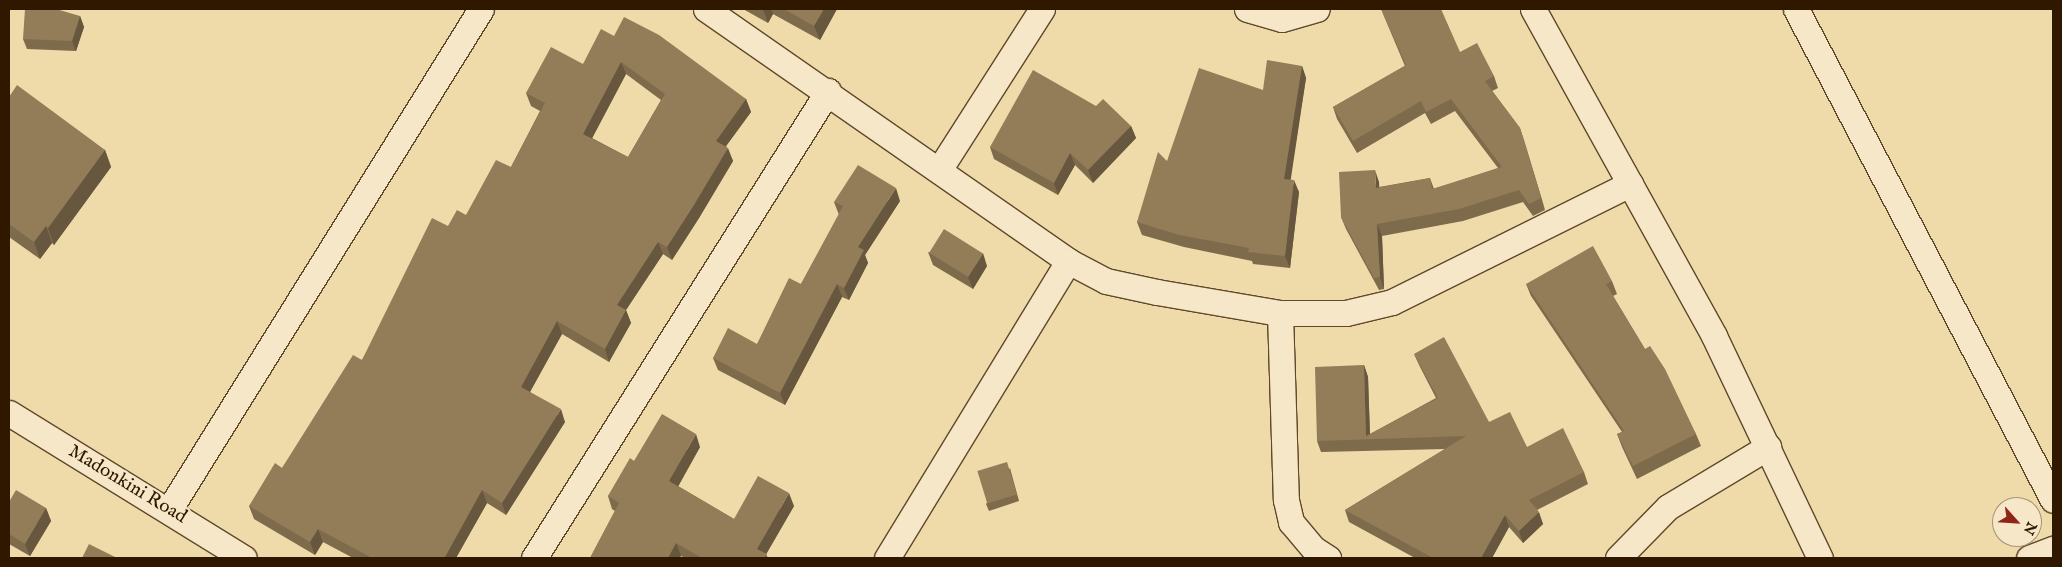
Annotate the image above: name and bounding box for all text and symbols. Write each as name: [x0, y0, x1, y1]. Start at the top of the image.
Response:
street label: Madonkini Road: [64, 441, 190, 529]
north arrow: [1992, 497, 2042, 547]
text: N: [2019, 519, 2040, 538]

